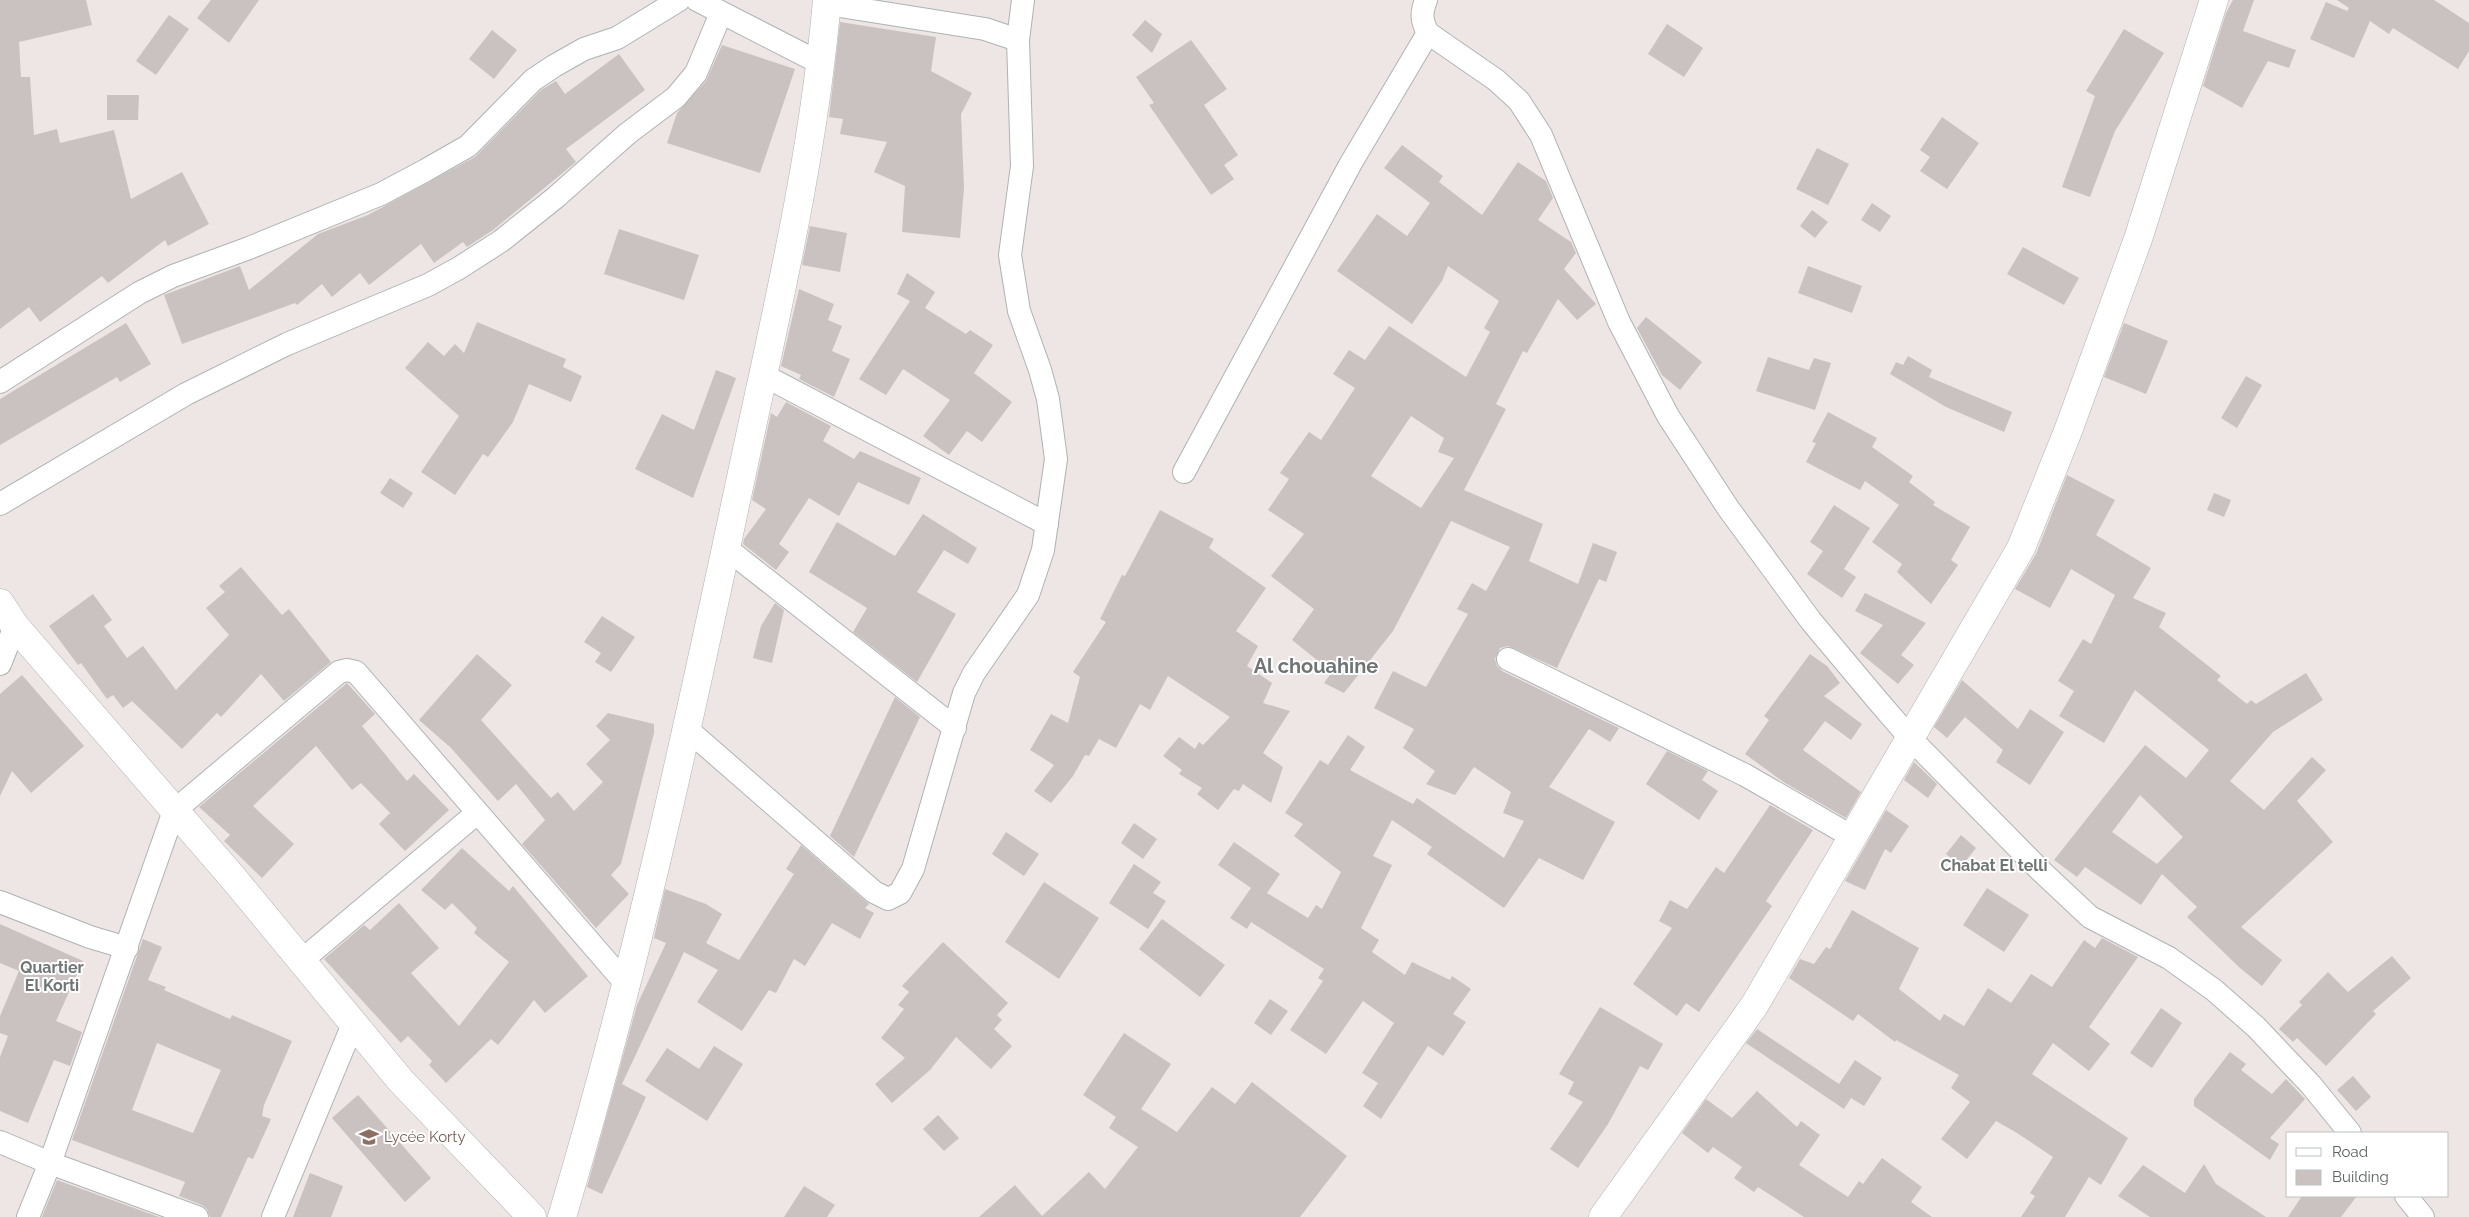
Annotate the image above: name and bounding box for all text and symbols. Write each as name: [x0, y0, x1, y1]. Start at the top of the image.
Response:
district label: Al chouahine: [1254, 654, 1378, 678]
district label: Chabat El telli: [1940, 856, 2048, 875]
district label: Quartier El Korti: [20, 958, 84, 995]
school or university icon: Lycée Korty: [358, 1126, 380, 1148]
place label: Lycée Korty: [384, 1128, 466, 1146]
legend: [2286, 1132, 2449, 1197]
text: Road: [2332, 1143, 2368, 1161]
text: Building: [2332, 1168, 2389, 1186]

